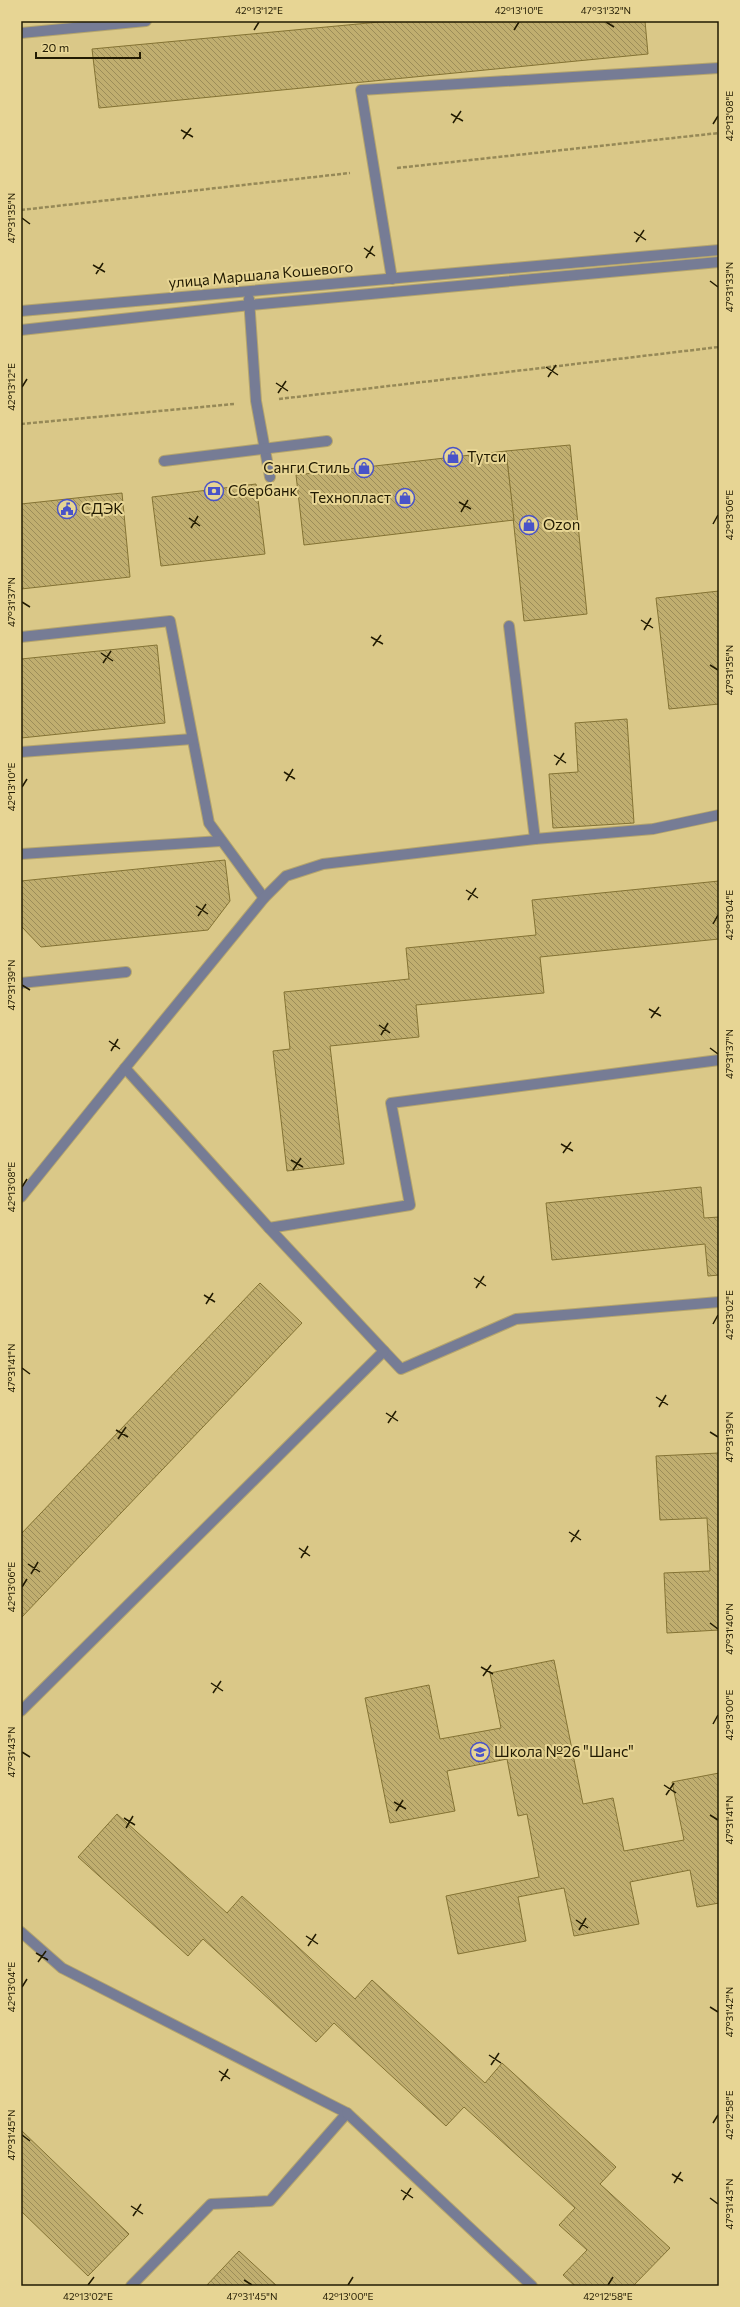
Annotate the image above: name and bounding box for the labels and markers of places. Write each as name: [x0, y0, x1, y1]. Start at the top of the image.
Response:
shop icon: Тутси: [442, 446, 464, 468]
place label: Тутси: [467, 447, 506, 465]
shop icon: Санги Стиль: [353, 457, 375, 479]
place label: Санги Стиль: [263, 458, 350, 476]
bank icon: Сбербанк: [203, 480, 225, 502]
place label: Сбербанк: [228, 481, 298, 499]
shop icon: Технопласт: [394, 487, 416, 509]
place label: Технопласт: [310, 488, 391, 506]
public building icon: СДЭК: [56, 498, 78, 520]
place label: СДЭК: [81, 499, 123, 517]
shop icon: Ozon: [518, 514, 540, 536]
place label: Ozon: [543, 515, 580, 533]
school or university icon: Школа №26 "Шанс": [469, 1741, 491, 1763]
place label: Школа №26 "Шанс": [494, 1742, 634, 1760]

